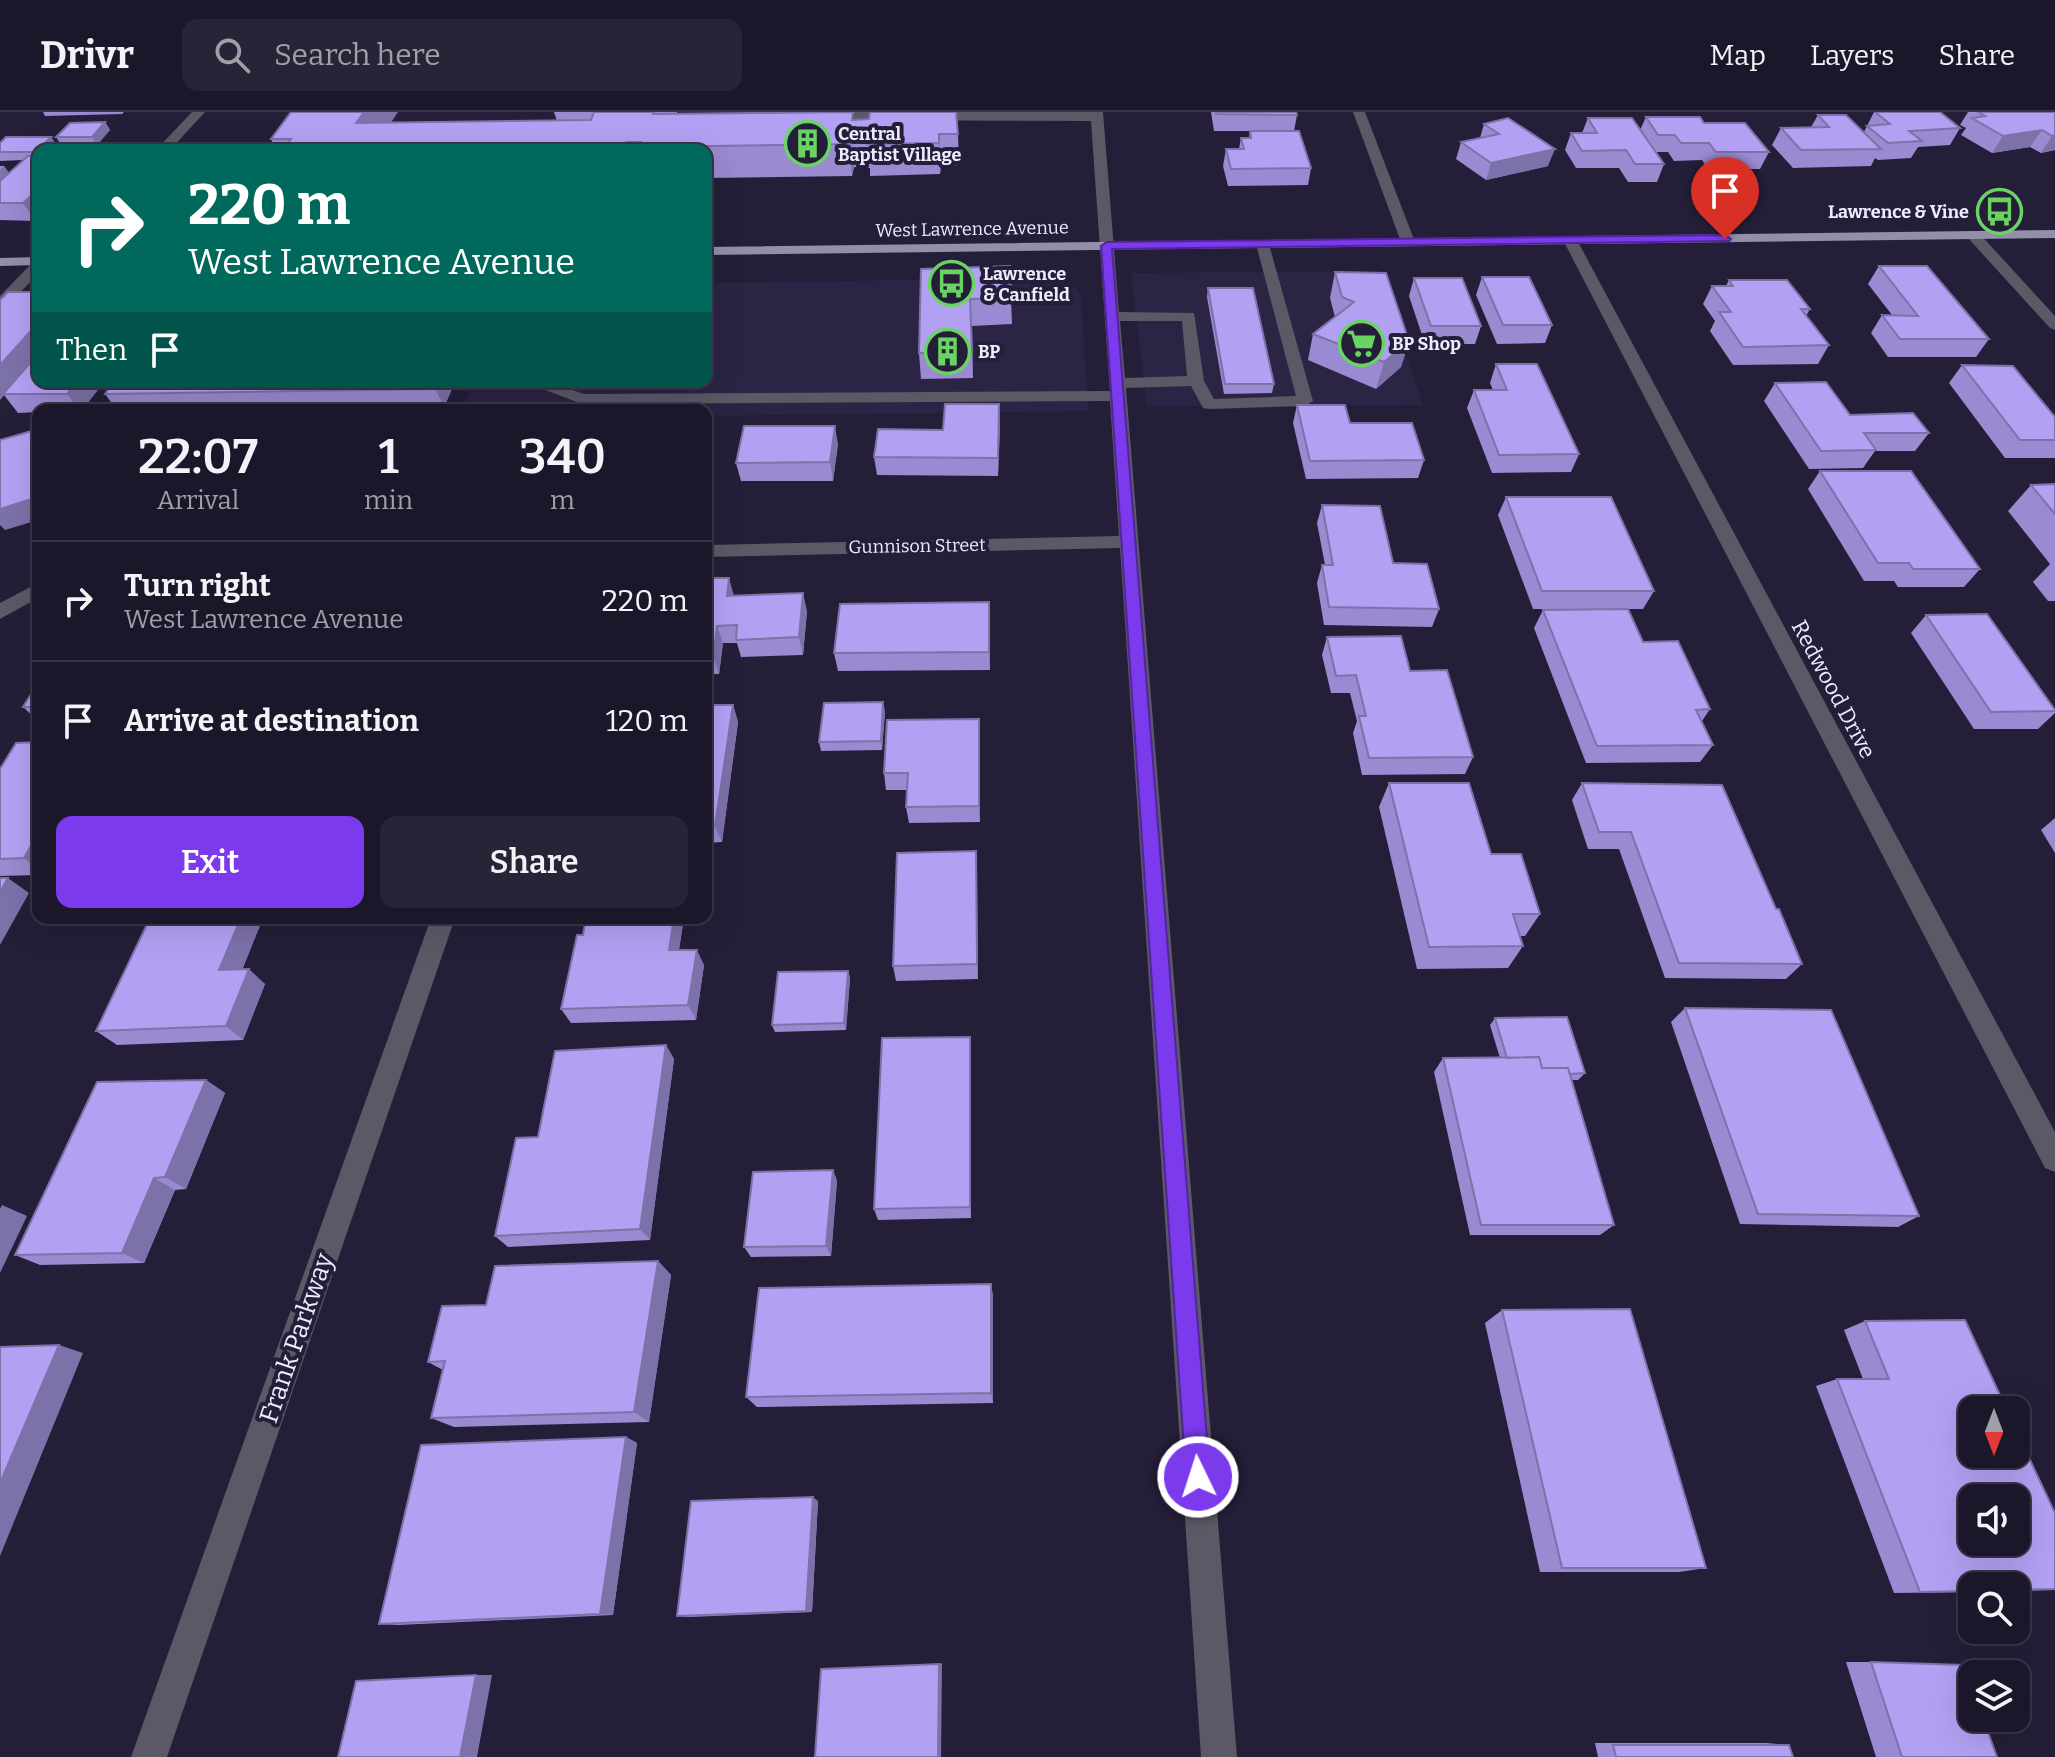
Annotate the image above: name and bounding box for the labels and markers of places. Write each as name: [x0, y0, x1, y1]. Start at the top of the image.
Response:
building icon: Central Baptist Village: [783, 120, 831, 168]
place label: Central Baptist Village: [838, 123, 962, 166]
pin: [1691, 157, 1759, 239]
bus stop icon: Lawrence & Vine: [1976, 188, 2024, 236]
place label: Lawrence & Vine: [1828, 201, 1969, 223]
bus stop icon: Lawrence & Canfield: [928, 260, 976, 308]
place label: Lawrence & Canfield: [983, 263, 1070, 306]
supermarket icon: BP Shop: [1337, 320, 1385, 368]
building icon: BP: [923, 328, 971, 376]
place label: BP Shop: [1392, 333, 1461, 355]
place label: BP: [978, 341, 1000, 363]

